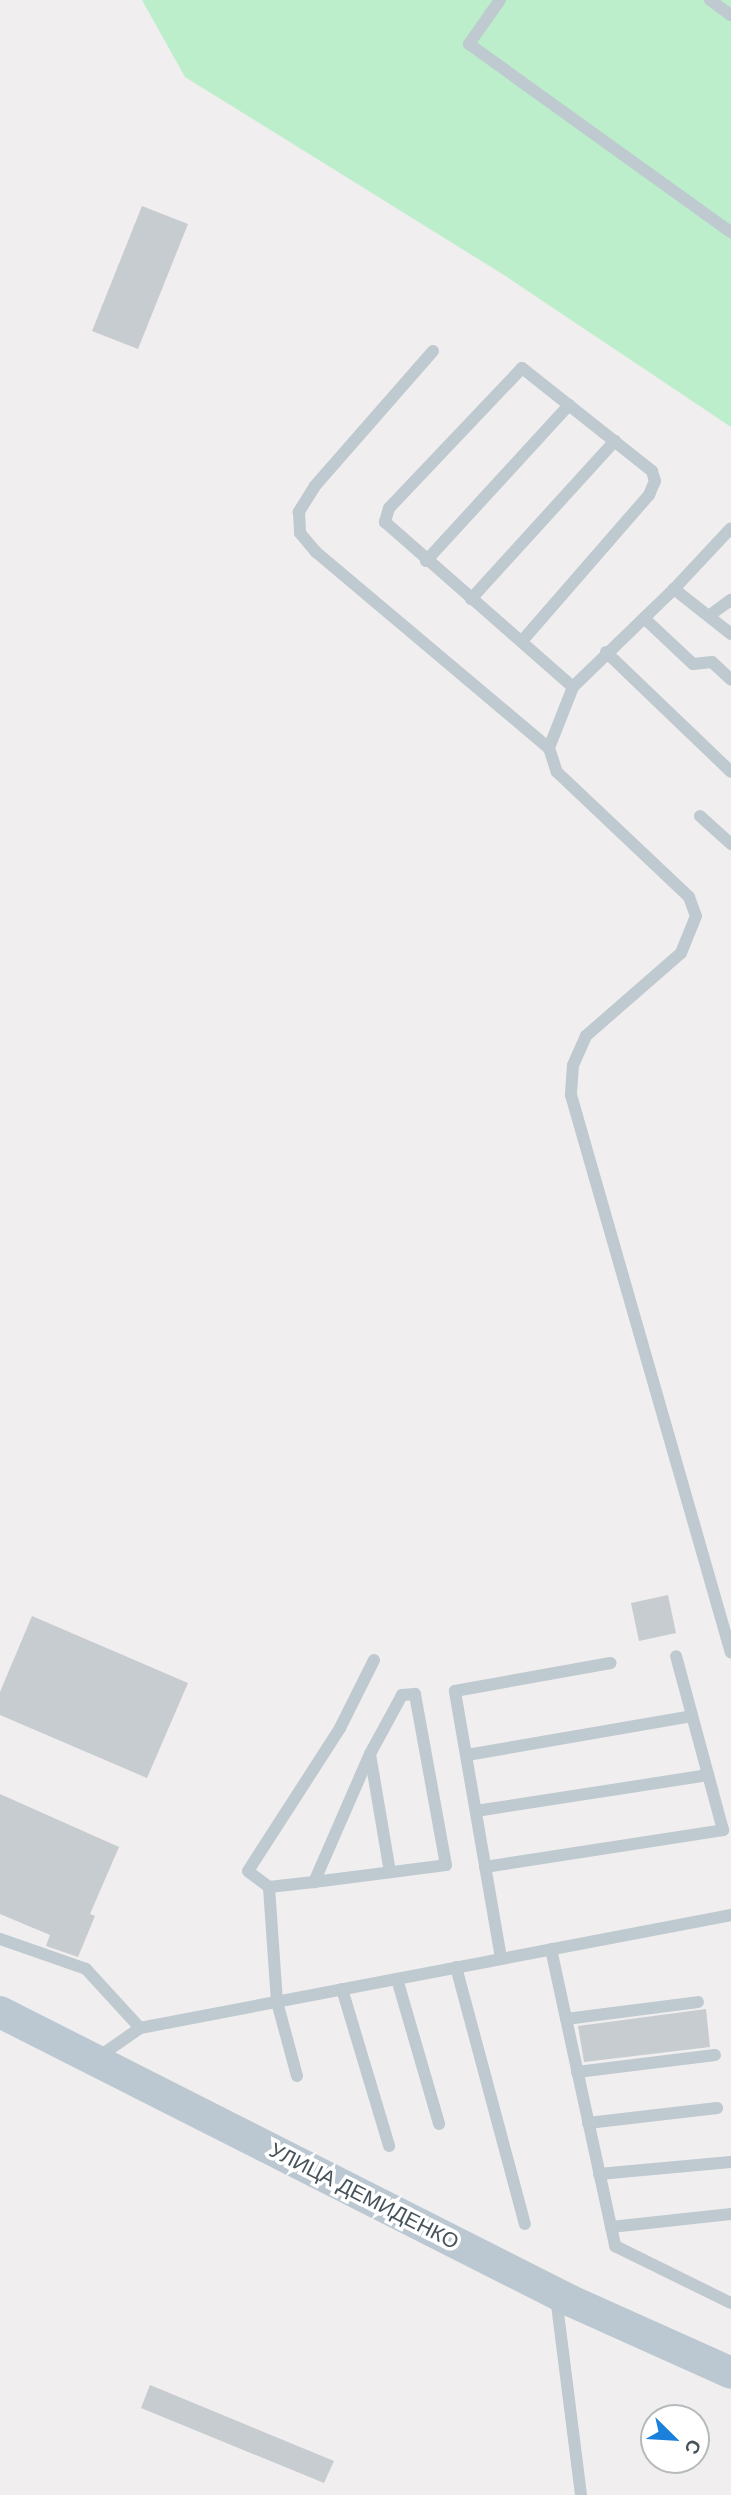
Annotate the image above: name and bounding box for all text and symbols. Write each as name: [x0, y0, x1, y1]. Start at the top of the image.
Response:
street label: УЛИЦА ДЕМИДЕНКО: [265, 2137, 463, 2255]
north arrow: [640, 2404, 710, 2474]
text: С: [679, 2436, 707, 2458]

